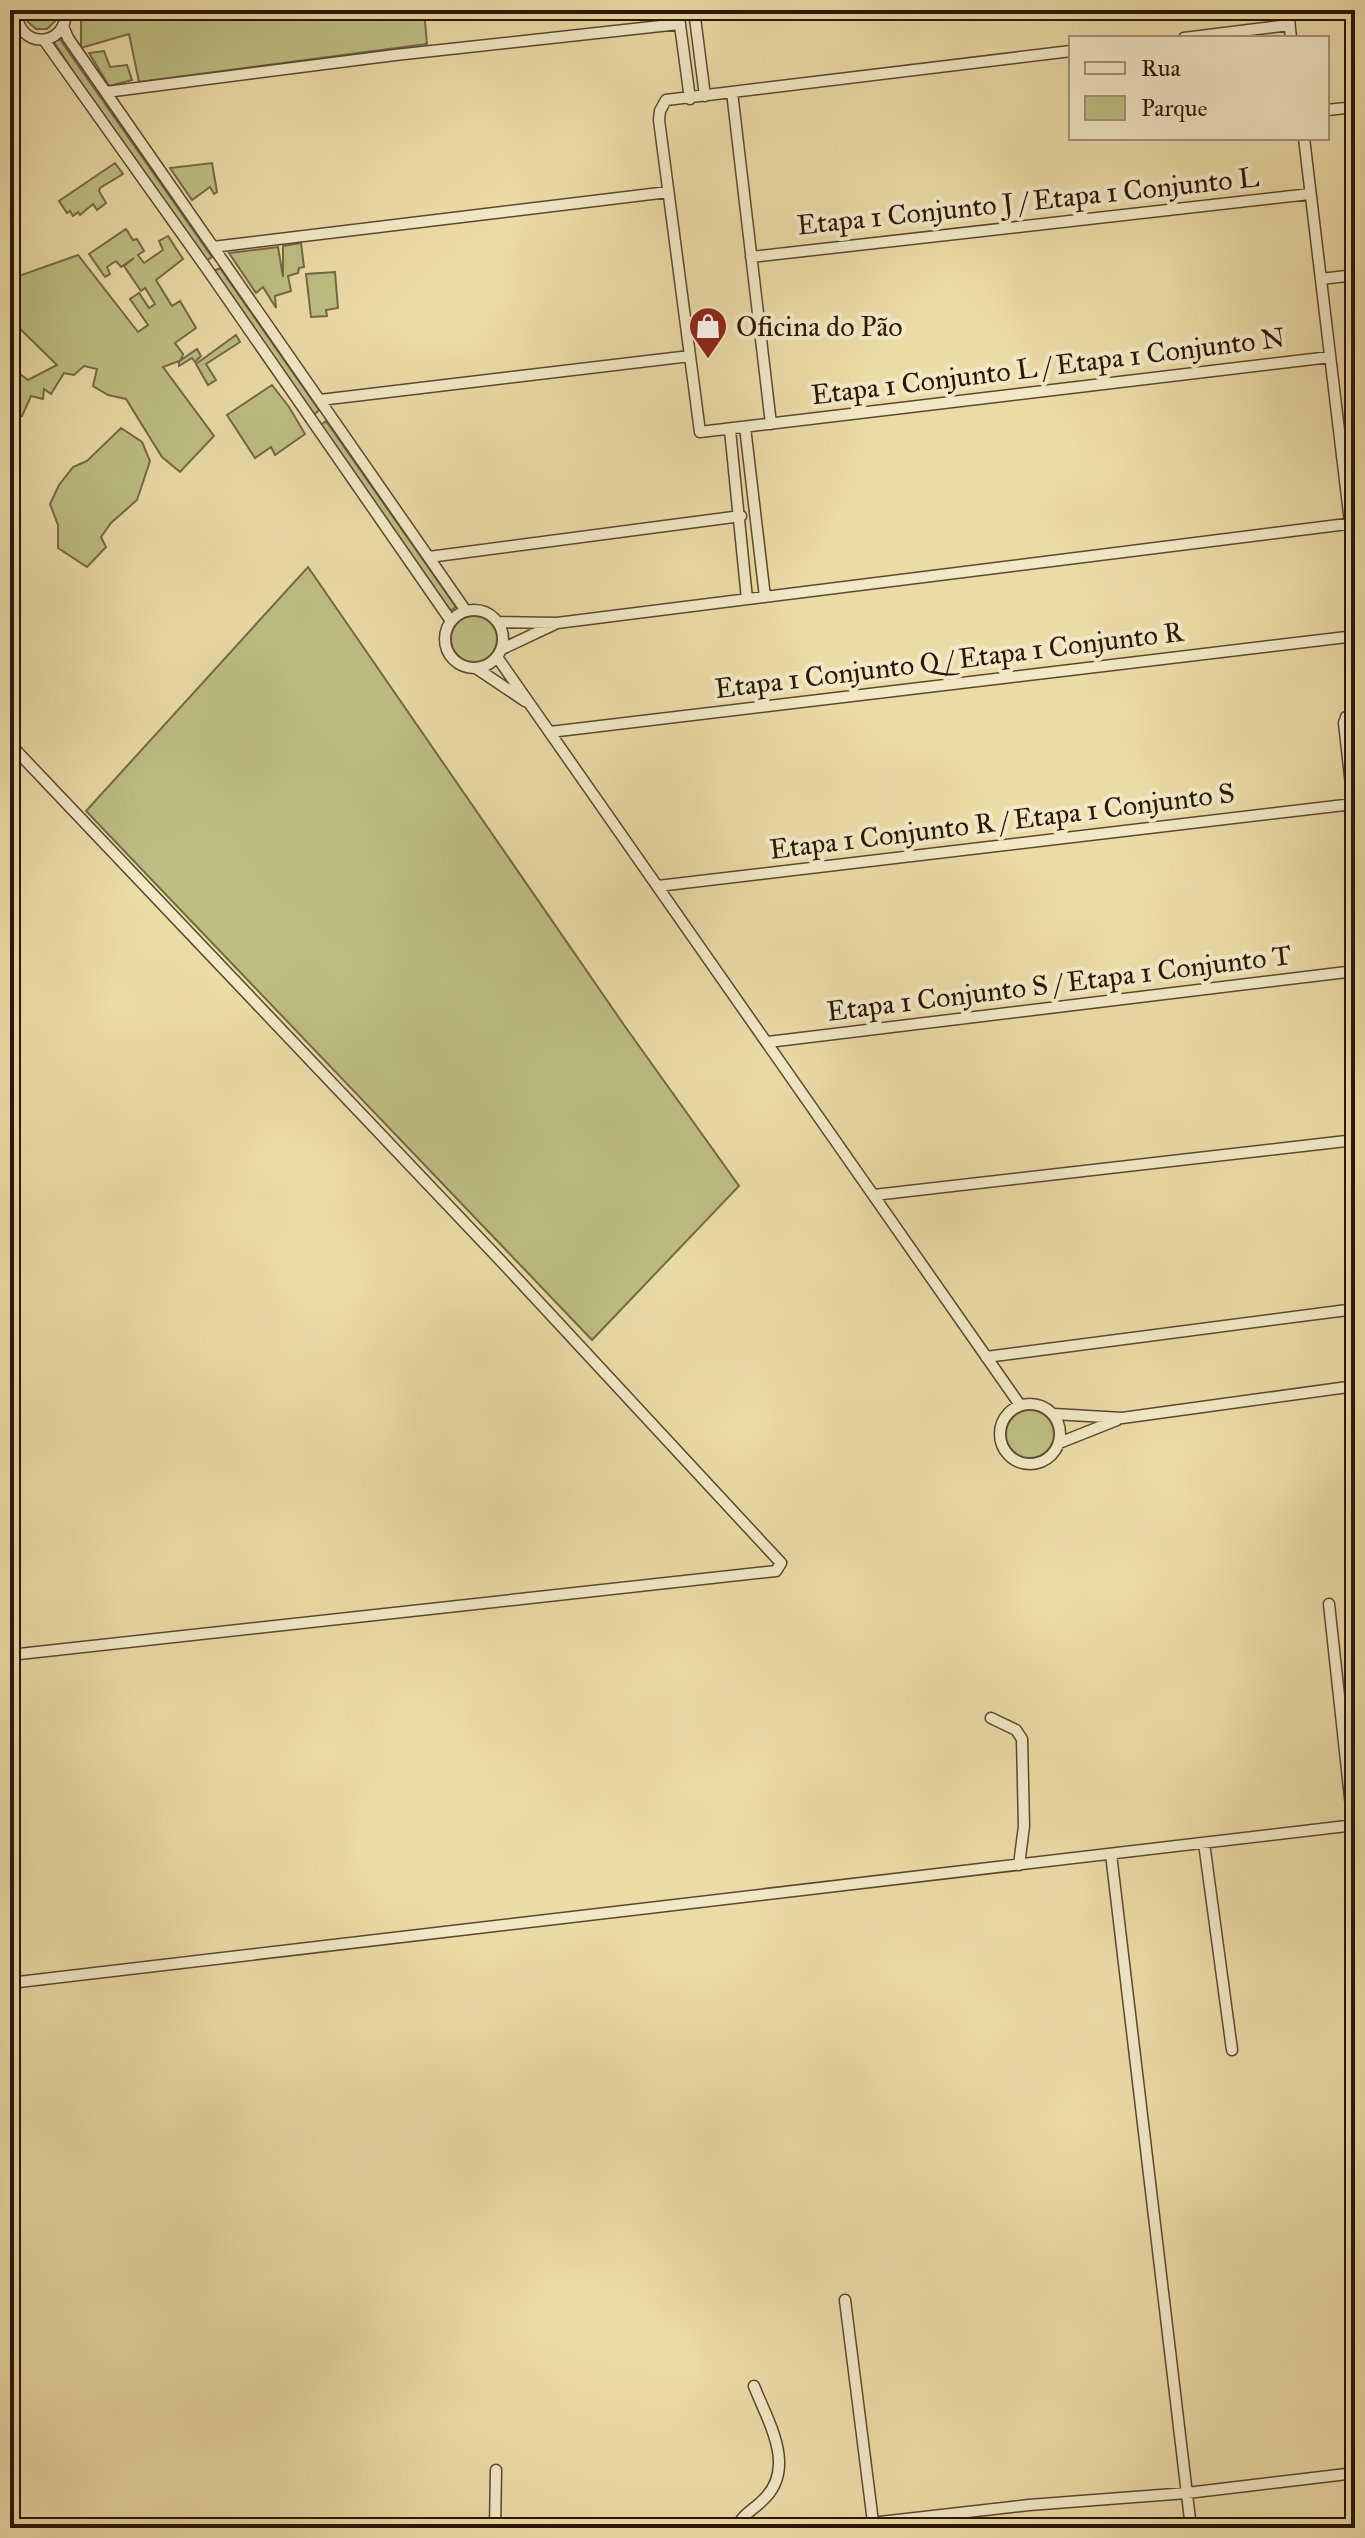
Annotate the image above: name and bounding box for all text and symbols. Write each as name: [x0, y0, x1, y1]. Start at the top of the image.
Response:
legend: [1069, 36, 1329, 140]
text: Rua: [1141, 53, 1181, 83]
text: Parque: [1141, 93, 1208, 123]
street label: Etapa 1 Conjunto J / Etapa 1 Conjunto L: [795, 159, 1261, 243]
shop icon: Oficina do Pão: [687, 305, 729, 360]
place label: Oficina do Pão: [736, 309, 903, 344]
street label: Etapa 1 Conjunto L / Etapa 1 Conjunto N: [809, 320, 1287, 412]
street label: Etapa 1 Conjunto Q / Etapa 1 Conjunto R: [713, 614, 1187, 706]
street label: Etapa 1 Conjunto R / Etapa 1 Conjunto S: [768, 775, 1236, 867]
street label: Etapa 1 Conjunto S / Etapa 1 Conjunto T: [825, 937, 1293, 1029]

